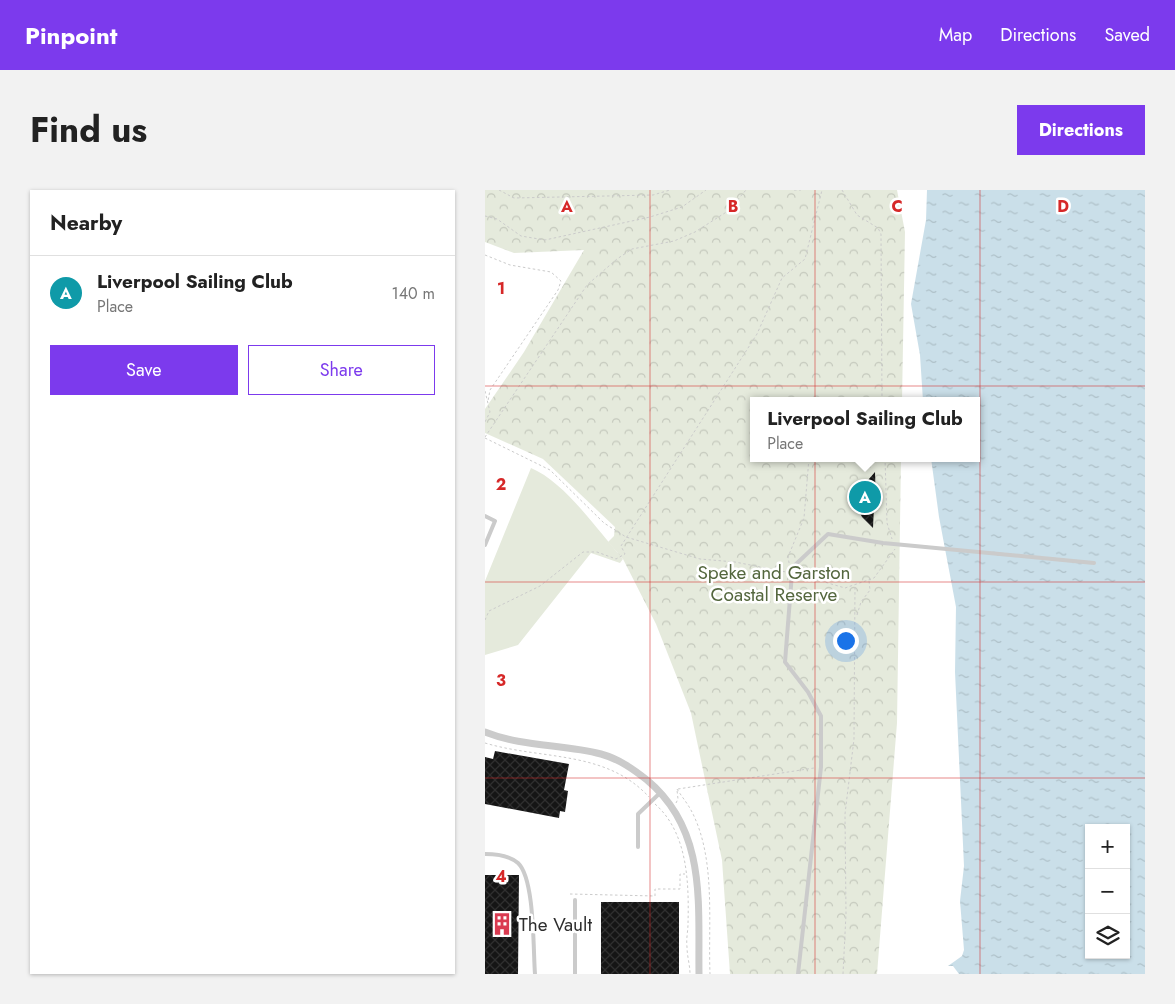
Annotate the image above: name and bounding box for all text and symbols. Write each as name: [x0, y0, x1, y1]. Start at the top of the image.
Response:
text: Pinpoint: [25, 18, 117, 53]
text: Map: [939, 22, 972, 48]
text: Directions: [1000, 22, 1076, 48]
text: Saved: [1104, 22, 1150, 48]
text: Find us: [30, 105, 147, 155]
button: Directions: [1017, 105, 1145, 155]
text: A: [560, 195, 573, 218]
text: B: [728, 195, 738, 218]
text: C: [891, 195, 903, 218]
text: D: [1057, 195, 1069, 218]
text: Nearby: [50, 208, 122, 238]
text: Liverpool Sailing Club: [97, 268, 293, 295]
text: 1: [497, 277, 505, 300]
text: A: [60, 282, 72, 305]
text: 140 m: [392, 282, 435, 305]
text: Place: [97, 295, 133, 318]
button: Save: [50, 345, 238, 395]
button: Share: [248, 345, 435, 395]
popup: [750, 397, 980, 462]
text: Liverpool Sailing Club: [767, 405, 963, 432]
text: Place: [767, 432, 803, 455]
text: 2: [496, 473, 506, 496]
pin: A: [849, 478, 881, 516]
park label: Speke and Garston Coastal Reserve: [697, 559, 851, 608]
your location: [833, 628, 859, 654]
text: 3: [496, 669, 506, 692]
map controls: [1085, 824, 1130, 959]
button: +: [1085, 824, 1130, 869]
text: 4: [495, 865, 507, 888]
button: −: [1085, 869, 1130, 914]
building icon: The Vault: [489, 911, 515, 937]
place label: The Vault: [519, 911, 592, 938]
button: layers: [1085, 914, 1130, 959]

